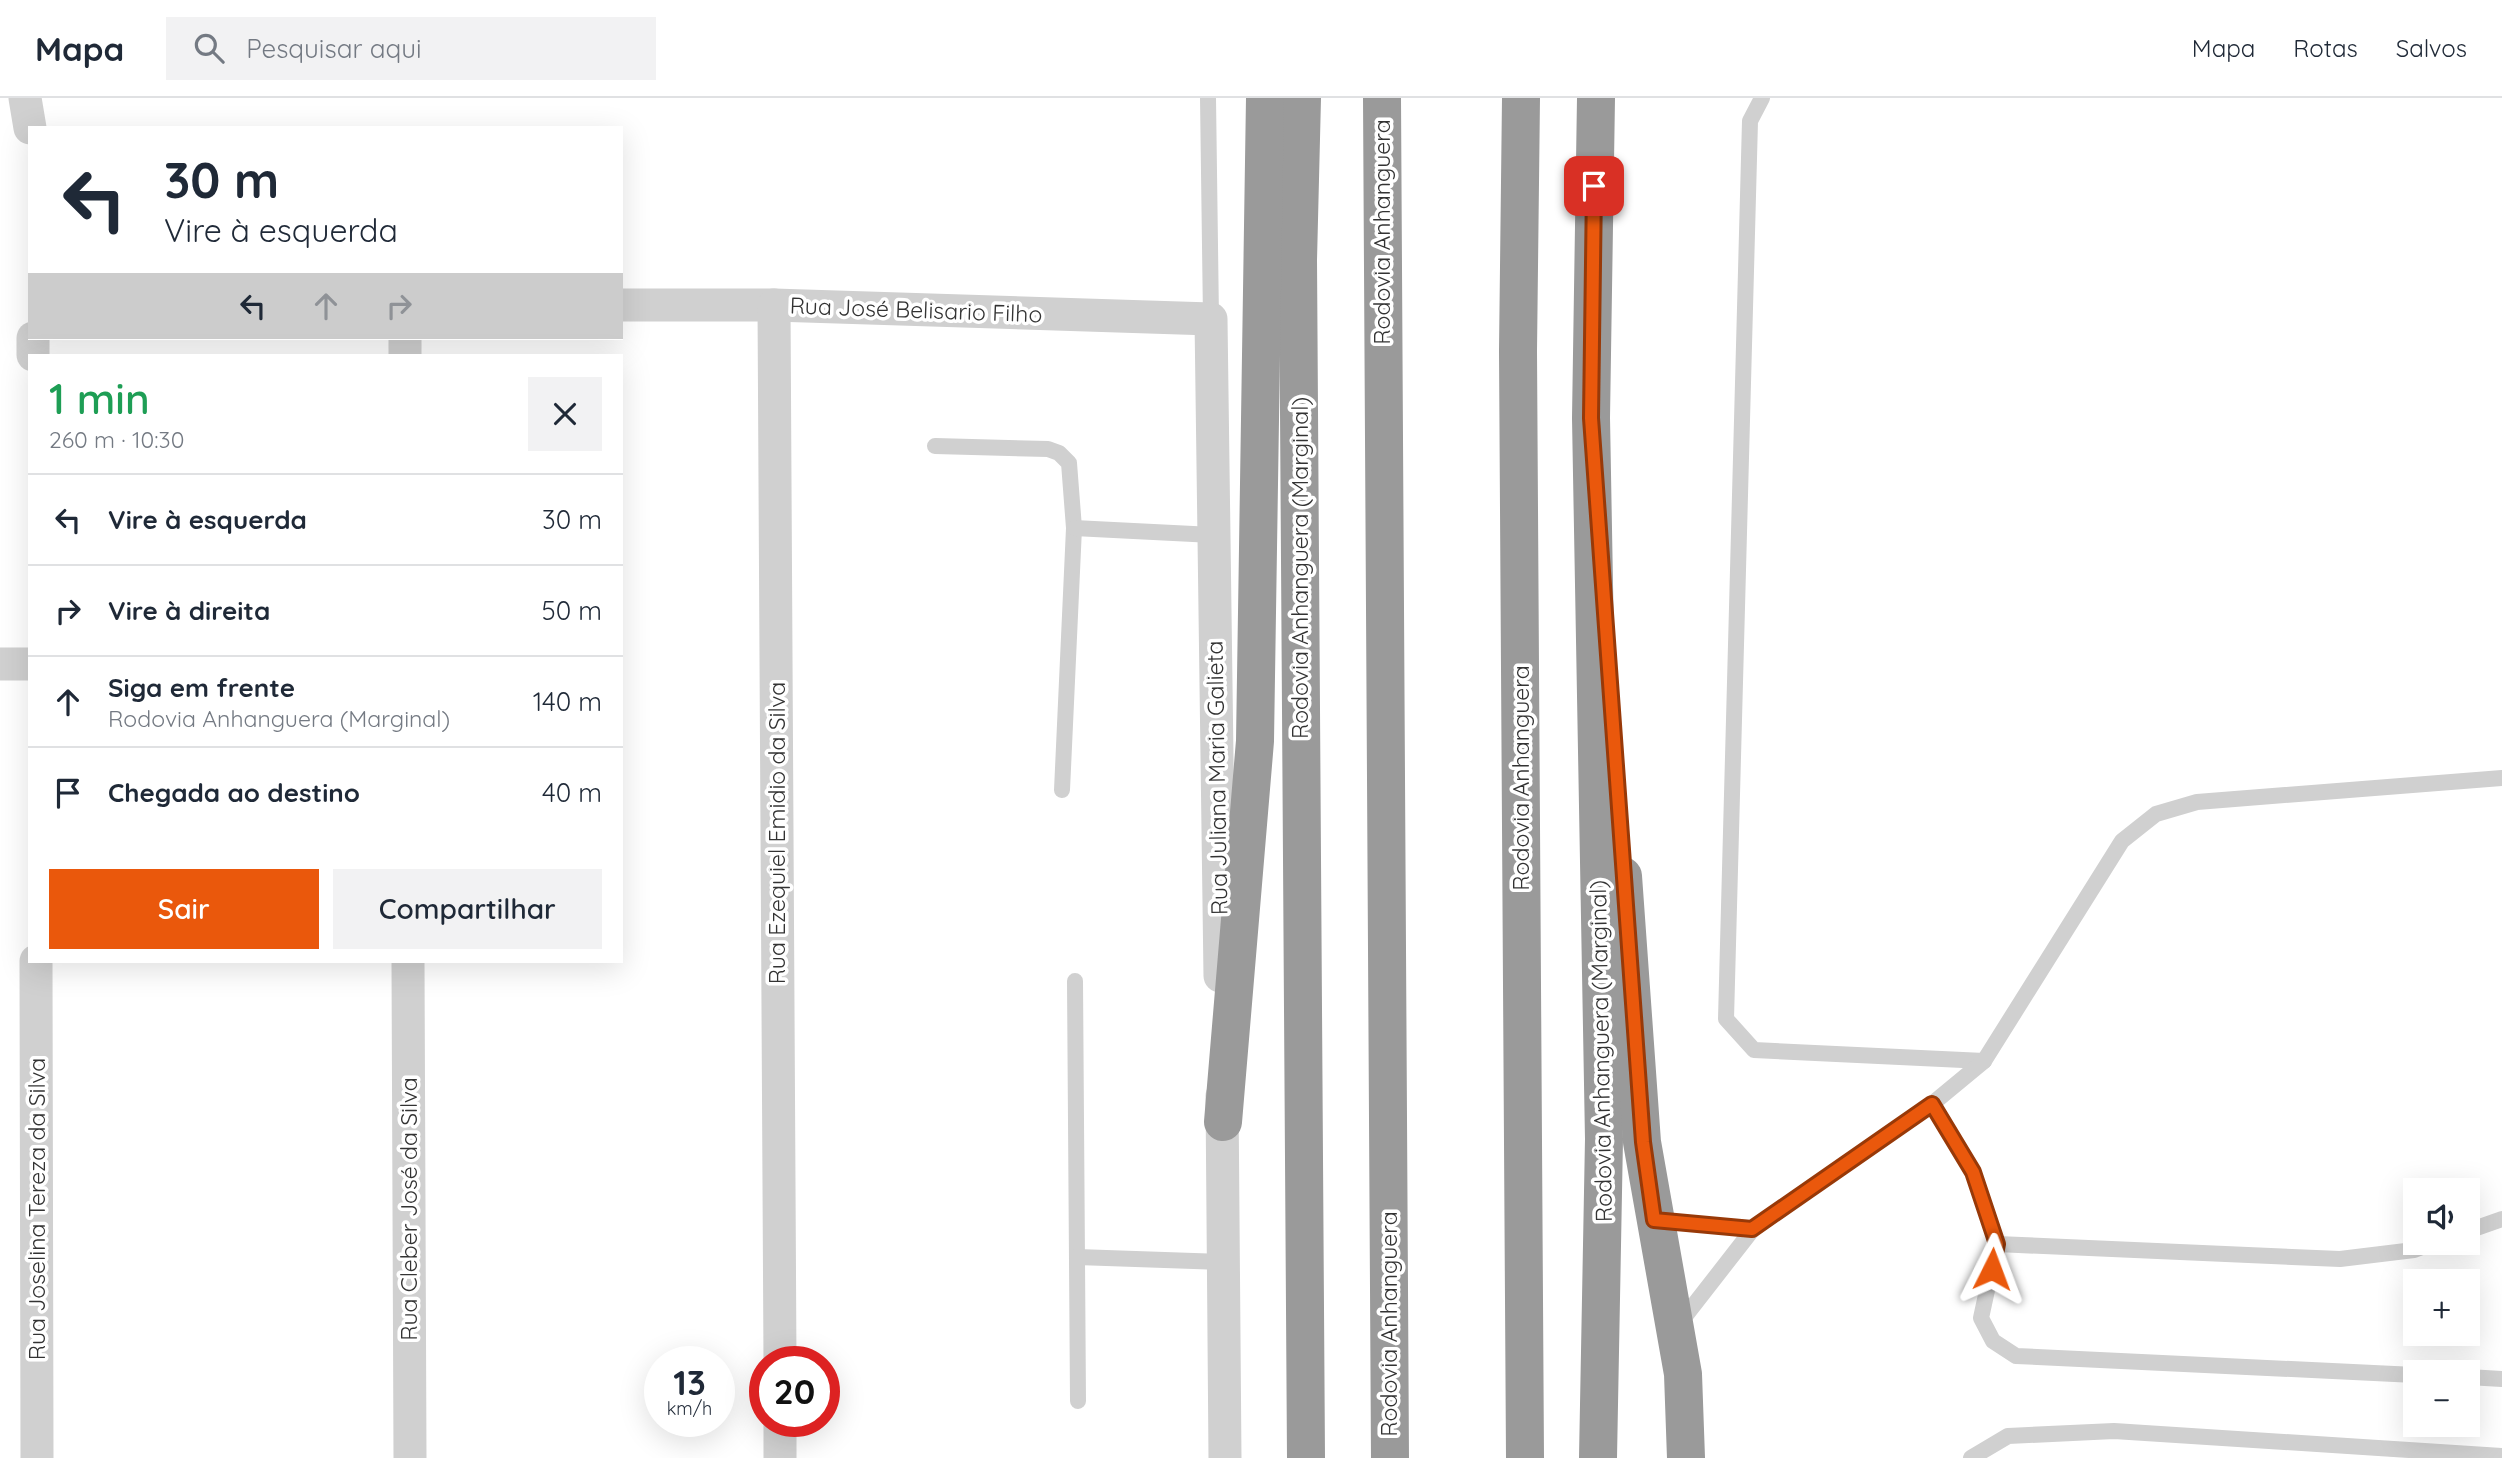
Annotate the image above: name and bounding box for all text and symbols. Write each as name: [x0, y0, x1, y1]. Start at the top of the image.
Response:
search box: [166, 17, 656, 80]
text: Mapa: [35, 28, 124, 69]
icon: search: [190, 29, 228, 67]
text: Pesquisar aqui: [246, 32, 422, 65]
text: Mapa: [2192, 33, 2255, 63]
text: Rotas: [2293, 33, 2358, 63]
text: Salvos: [2396, 33, 2467, 63]
street label: Rodovia Anhanguera: [1367, 119, 1396, 345]
text: 30 m: [164, 149, 279, 210]
icon: left: [49, 154, 140, 245]
pin: [1564, 156, 1624, 216]
icon: arrive: [1575, 167, 1613, 205]
text: Vire à esquerda: [164, 210, 398, 250]
icon: left: [234, 287, 272, 325]
icon: ahead: [307, 287, 345, 325]
icon: right: [380, 287, 418, 325]
street label: Rua José Belisario Filho: [789, 291, 1043, 328]
text: 1 min: [49, 372, 150, 425]
button: close: [528, 377, 602, 451]
street label: Rodovia Anhanguera (Marginal): [1285, 397, 1314, 739]
text: 260 m · 10:30: [49, 425, 184, 454]
icon: left: [49, 501, 87, 539]
text: Vire à esquerda: [108, 503, 307, 536]
text: 30 m: [542, 503, 602, 536]
icon: right: [49, 592, 87, 630]
text: Vire à direita: [108, 594, 270, 627]
text: 50 m: [542, 594, 602, 627]
street label: Rua Juliana Maria Galieta: [1200, 641, 1233, 916]
street label: Rodovia Anhanguera: [1506, 665, 1535, 891]
text: Siga em frente: [108, 671, 295, 704]
street label: Rua Ezequiel Emidio da Silva: [762, 682, 791, 984]
icon: ahead: [49, 683, 87, 721]
text: 140 m: [533, 685, 602, 718]
text: Rodovia Anhanguera (Marginal): [108, 704, 450, 733]
icon: arrive: [49, 774, 87, 812]
text: Chegada ao destino: [108, 776, 360, 809]
text: 40 m: [542, 776, 602, 809]
button: Sair: [49, 869, 319, 949]
button: Compartilhar: [333, 869, 602, 949]
street label: Rodovia Anhanguera (Marginal): [1583, 880, 1618, 1222]
street label: Rua Joselina Tereza da Silva: [22, 1058, 51, 1360]
street label: Rua Cleber José da Silva: [394, 1077, 423, 1341]
map controls: [2403, 1178, 2480, 1437]
button: sound: [2403, 1178, 2480, 1255]
street label: Rodovia Anhanguera: [1374, 1211, 1403, 1437]
position arrow: [1955, 1232, 2029, 1306]
button: +: [2403, 1269, 2480, 1346]
speed limit sign: 20: [749, 1346, 840, 1437]
text: 13: [673, 1360, 706, 1404]
button: −: [2403, 1360, 2480, 1437]
text: km/h: [667, 1397, 712, 1420]

